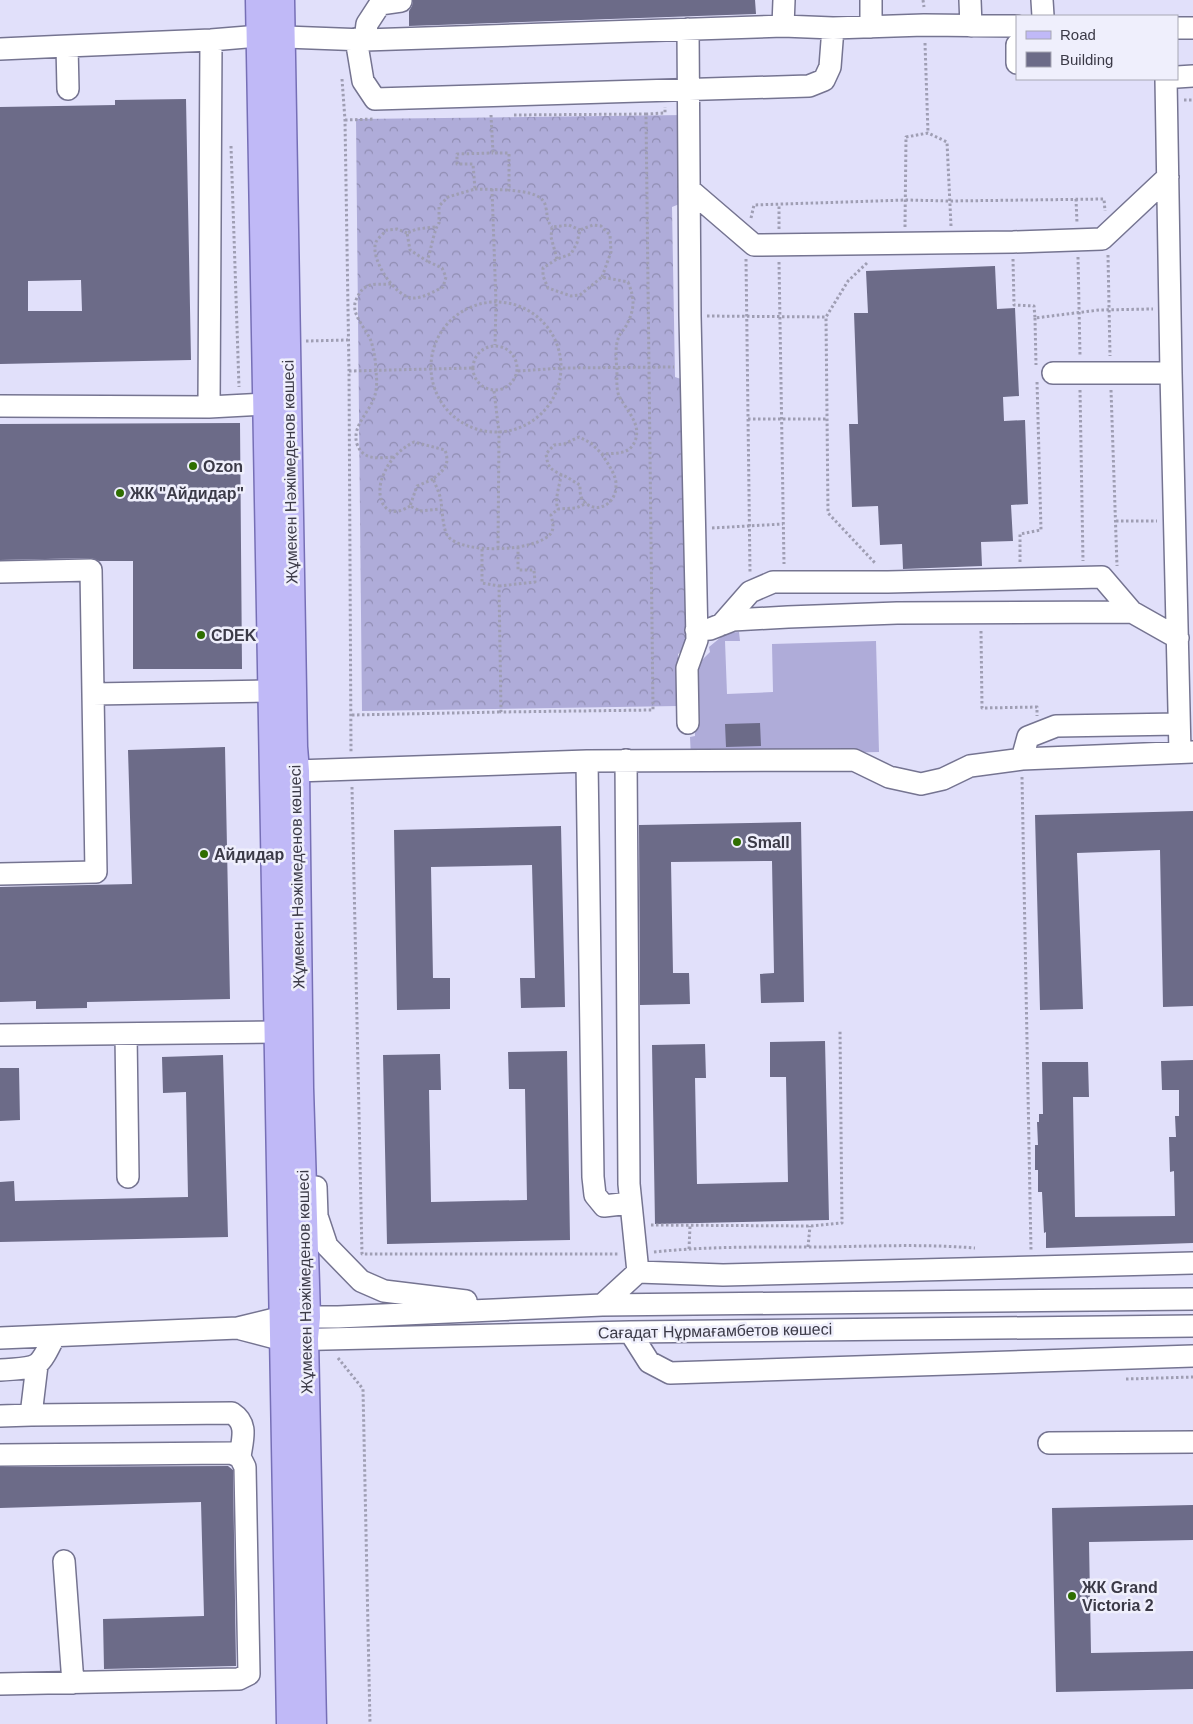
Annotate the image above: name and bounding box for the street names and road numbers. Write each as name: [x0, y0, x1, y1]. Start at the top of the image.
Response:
street label: Жұмекен Нәжімеденов көшесі: [280, 360, 300, 584]
street label: Жұмекен Нәжімеденов көшесі: [287, 765, 307, 989]
street label: Жұмекен Нәжімеденов көшесі: [295, 1170, 315, 1394]
street label: Сағадат Нұрмағамбетов көшесі: [598, 1320, 832, 1342]

